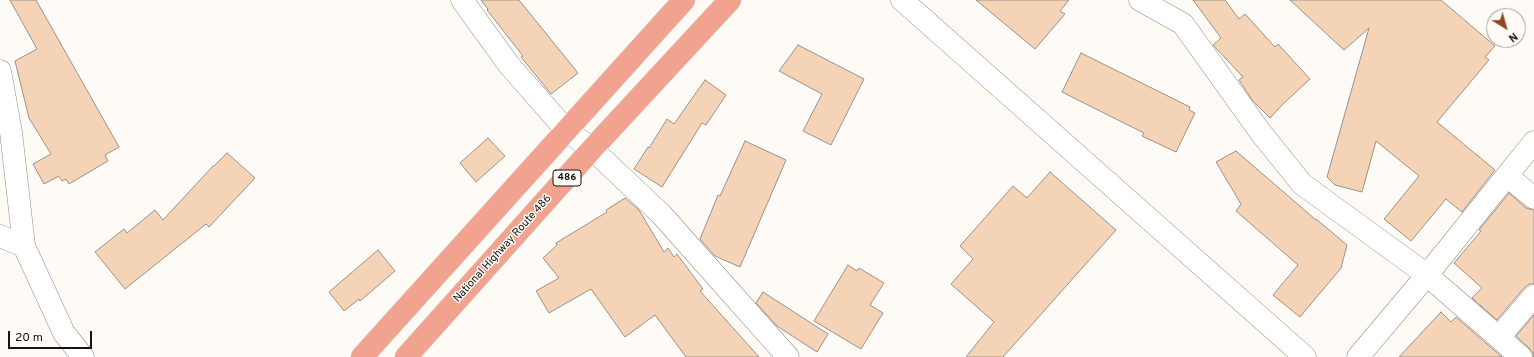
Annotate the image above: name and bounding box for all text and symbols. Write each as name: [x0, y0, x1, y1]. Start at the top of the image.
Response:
north arrow: [1486, 8, 1526, 48]
text: N: [1505, 29, 1520, 45]
road number: 486: [553, 170, 581, 186]
street label: National Highway Route 486: [451, 193, 555, 305]
scale bar: [10, 323, 94, 349]
text: 20 m: [15, 330, 43, 346]

